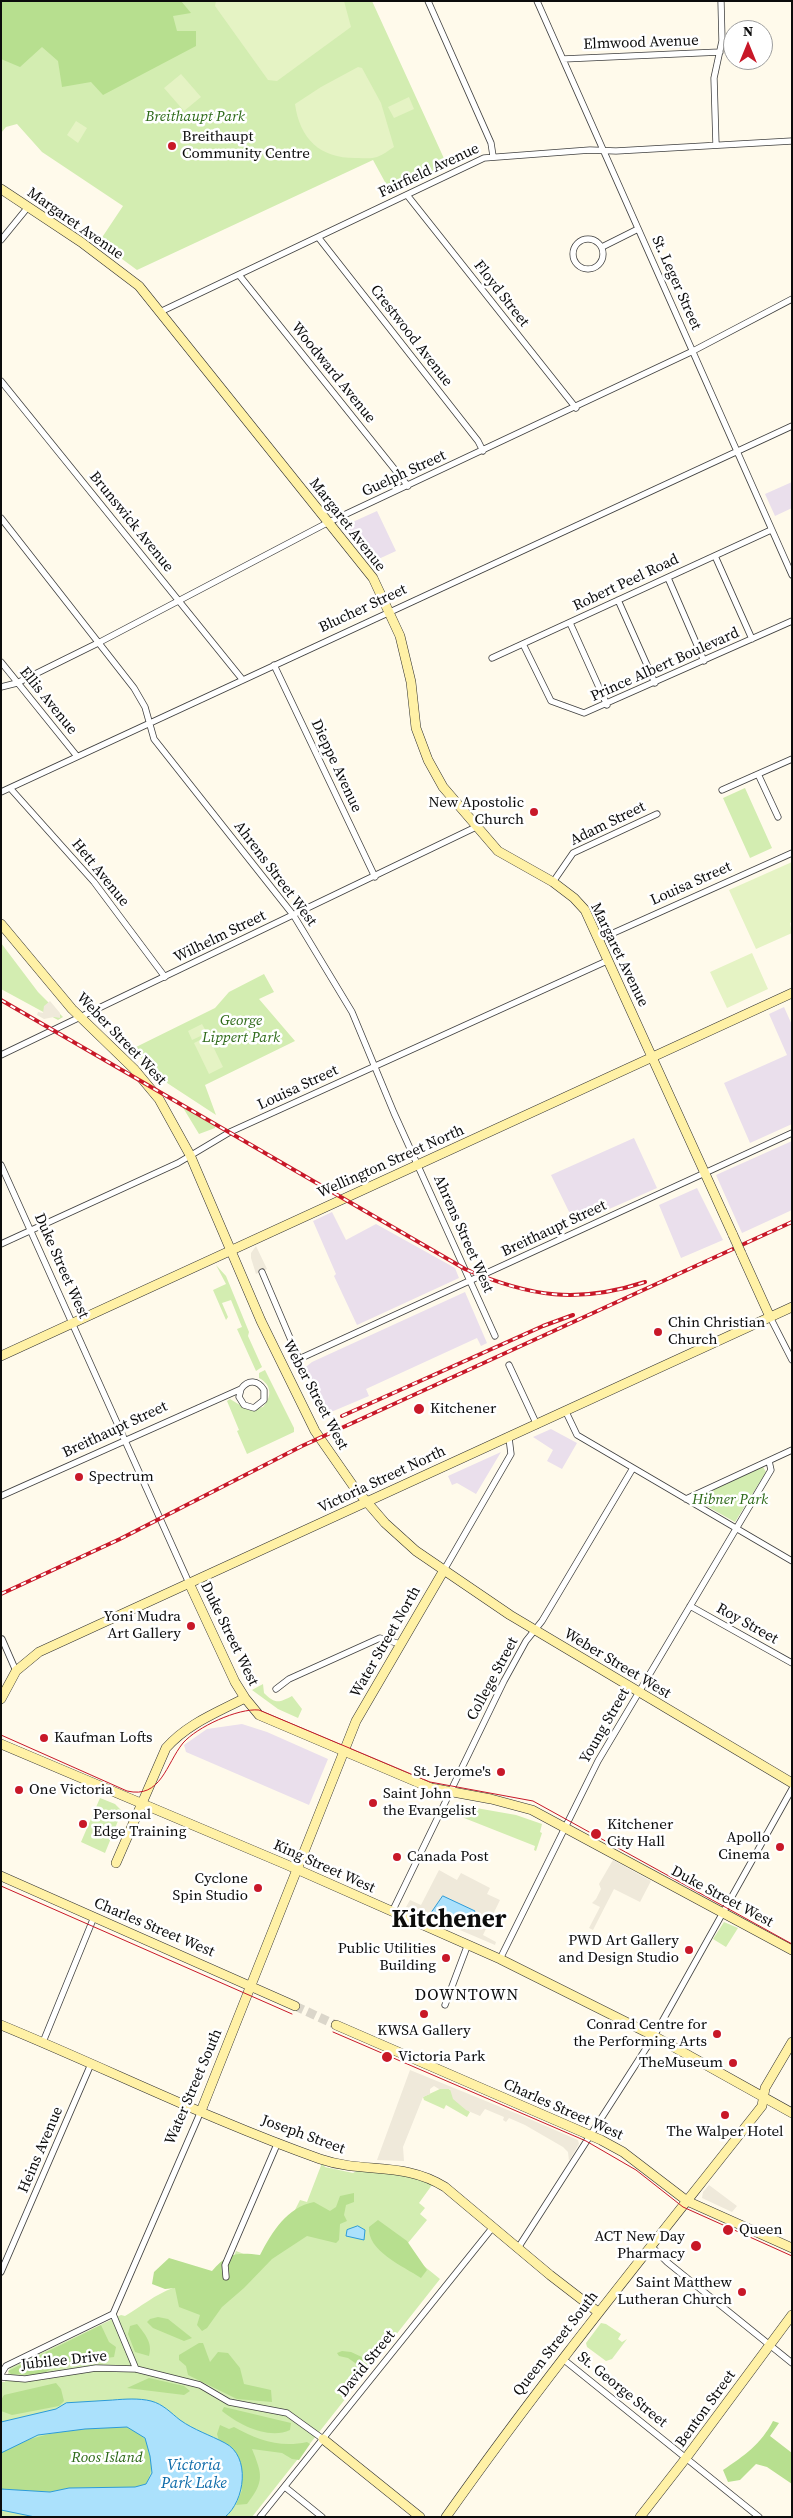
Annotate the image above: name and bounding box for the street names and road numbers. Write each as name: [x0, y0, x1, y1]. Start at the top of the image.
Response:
street label: Elmwood Avenue: [583, 32, 699, 54]
street label: Fairfield Avenue: [376, 140, 482, 202]
street label: Margaret Avenue: [23, 184, 127, 264]
street label: St. Leger Street: [647, 233, 705, 333]
street label: Floyd Street: [469, 257, 533, 331]
street label: Crestwood Avenue: [366, 282, 456, 390]
street label: Woodward Avenue: [287, 319, 379, 427]
street label: Guelph Street: [359, 447, 449, 501]
street label: Brunswick Avenue: [85, 468, 177, 576]
street label: Margaret Avenue: [305, 475, 389, 575]
street label: Robert Peel Road: [570, 551, 682, 615]
street label: Blucher Street: [316, 581, 410, 637]
street label: Prince Albert Boulevard: [588, 624, 742, 706]
street label: Ellis Avenue: [15, 664, 81, 738]
street label: Dieppe Avenue: [307, 717, 365, 815]
street label: Adam Street: [567, 798, 649, 850]
street label: Ahrens Street West: [230, 818, 320, 930]
street label: Hett Avenue: [67, 836, 133, 910]
street label: Louisa Street: [648, 858, 734, 910]
street label: Margaret Avenue: [586, 900, 652, 1010]
street label: Wilhelm Street: [171, 907, 269, 967]
street label: Weber Street West: [72, 989, 170, 1089]
street label: Louisa Street: [255, 1062, 341, 1114]
street label: Wellington Street North: [315, 1122, 467, 1202]
street label: Ahrens Street West: [429, 1173, 497, 1295]
street label: Breithaupt Street: [499, 1197, 609, 1261]
street label: Duke Street West: [30, 1211, 92, 1321]
street label: Weber Street West: [278, 1337, 352, 1453]
street label: Breithaupt Street: [60, 1398, 170, 1462]
street label: Victoria Street North: [315, 1443, 449, 1517]
street label: Duke Street West: [196, 1579, 262, 1689]
street label: Water Street North: [347, 1583, 425, 1701]
street label: Roy Street: [713, 1600, 781, 1648]
street label: Weber Street West: [560, 1625, 674, 1703]
street label: College Street: [464, 1634, 522, 1724]
street label: Young Street: [576, 1685, 634, 1767]
street label: King Street West: [270, 1837, 378, 1897]
street label: Duke Street West: [668, 1863, 776, 1931]
street label: Charles Street West: [91, 1895, 217, 1961]
street label: Water Street South: [161, 2026, 227, 2148]
street label: Charles Street West: [500, 2076, 626, 2144]
street label: Heins Avenue: [15, 2104, 67, 2196]
street label: Joseph Street: [259, 2112, 347, 2158]
street label: Queen Street South: [510, 2288, 602, 2400]
street label: David Street: [335, 2327, 399, 2401]
street label: Jubilee Drive: [20, 2348, 108, 2374]
street label: St. George Street: [573, 2348, 671, 2432]
street label: Benton Street: [672, 2367, 740, 2451]

